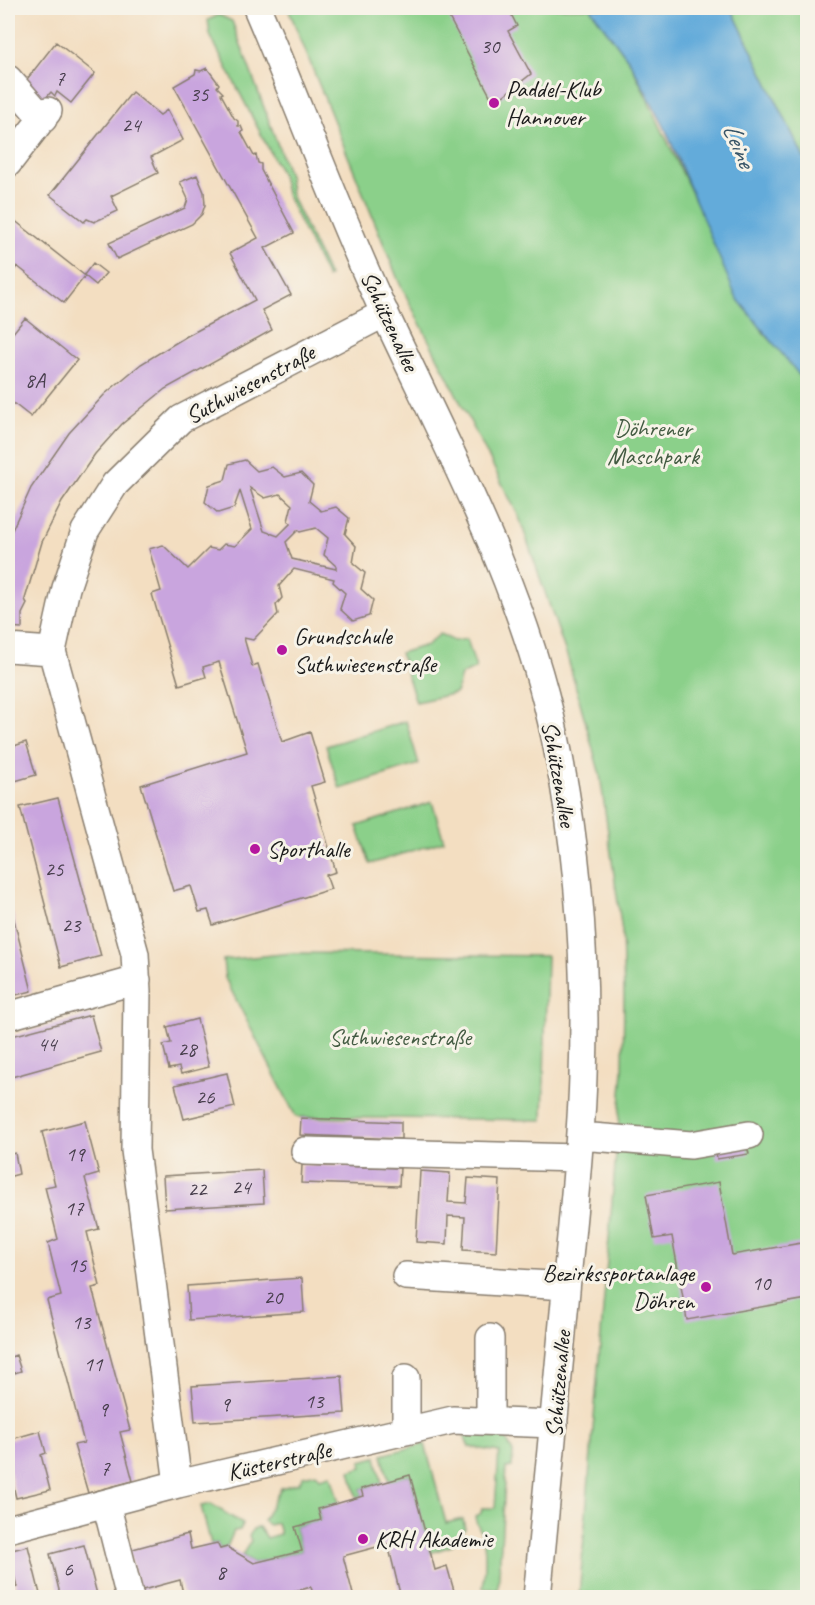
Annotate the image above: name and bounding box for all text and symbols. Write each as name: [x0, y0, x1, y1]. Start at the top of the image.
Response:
house number: 30: [481, 33, 501, 59]
house number: 7: [55, 65, 66, 91]
place label: Paddel-Klub Hannover: [506, 74, 602, 132]
house number: 35: [190, 81, 210, 107]
marker: Paddel-Klub Hannover: [487, 96, 501, 110]
house number: 24: [122, 112, 143, 138]
water label: Leine: [715, 118, 764, 175]
street label: Schützenallee: [354, 266, 427, 378]
street label: Suthwiesenstraße: [180, 336, 322, 431]
house number: 8A: [25, 367, 46, 393]
park label: Döhrener Maschpark: [607, 413, 701, 471]
place label: Grundschule Suthwiesenstraße: [294, 621, 438, 679]
marker: Grundschule Suthwiesenstraße: [275, 643, 289, 657]
street label: Schützenallee: [535, 719, 583, 831]
place label: Sporthalle: [267, 834, 352, 864]
marker: Sporthalle: [248, 842, 262, 856]
house number: 25: [45, 856, 65, 882]
house number: 23: [62, 912, 82, 938]
park label: Suthwiesenstraße: [329, 1022, 473, 1052]
house number: 44: [38, 1031, 59, 1057]
house number: 28: [178, 1036, 199, 1062]
house number: 26: [196, 1084, 215, 1110]
house number: 19: [66, 1141, 86, 1167]
house number: 24: [232, 1174, 253, 1200]
house number: 22: [188, 1176, 208, 1202]
house number: 17: [65, 1195, 85, 1221]
house number: 15: [68, 1252, 88, 1278]
place label: Bezirkssportanlage Döhren: [542, 1258, 696, 1316]
house number: 10: [752, 1270, 772, 1296]
marker: Bezirkssportanlage Döhren: [699, 1280, 713, 1294]
house number: 20: [264, 1284, 284, 1310]
house number: 13: [72, 1309, 92, 1335]
street label: Schützenallee: [538, 1327, 578, 1439]
house number: 11: [84, 1351, 104, 1377]
house number: 13: [305, 1388, 325, 1414]
house number: 9: [220, 1391, 231, 1417]
house number: 9: [98, 1396, 109, 1422]
street label: Küsterstraße: [224, 1434, 336, 1487]
house number: 7: [100, 1455, 111, 1481]
place label: KRH Akademie: [375, 1524, 495, 1554]
marker: KRH Akademie: [356, 1532, 370, 1546]
house number: 6: [63, 1556, 73, 1582]
house number: 8: [216, 1559, 228, 1585]

